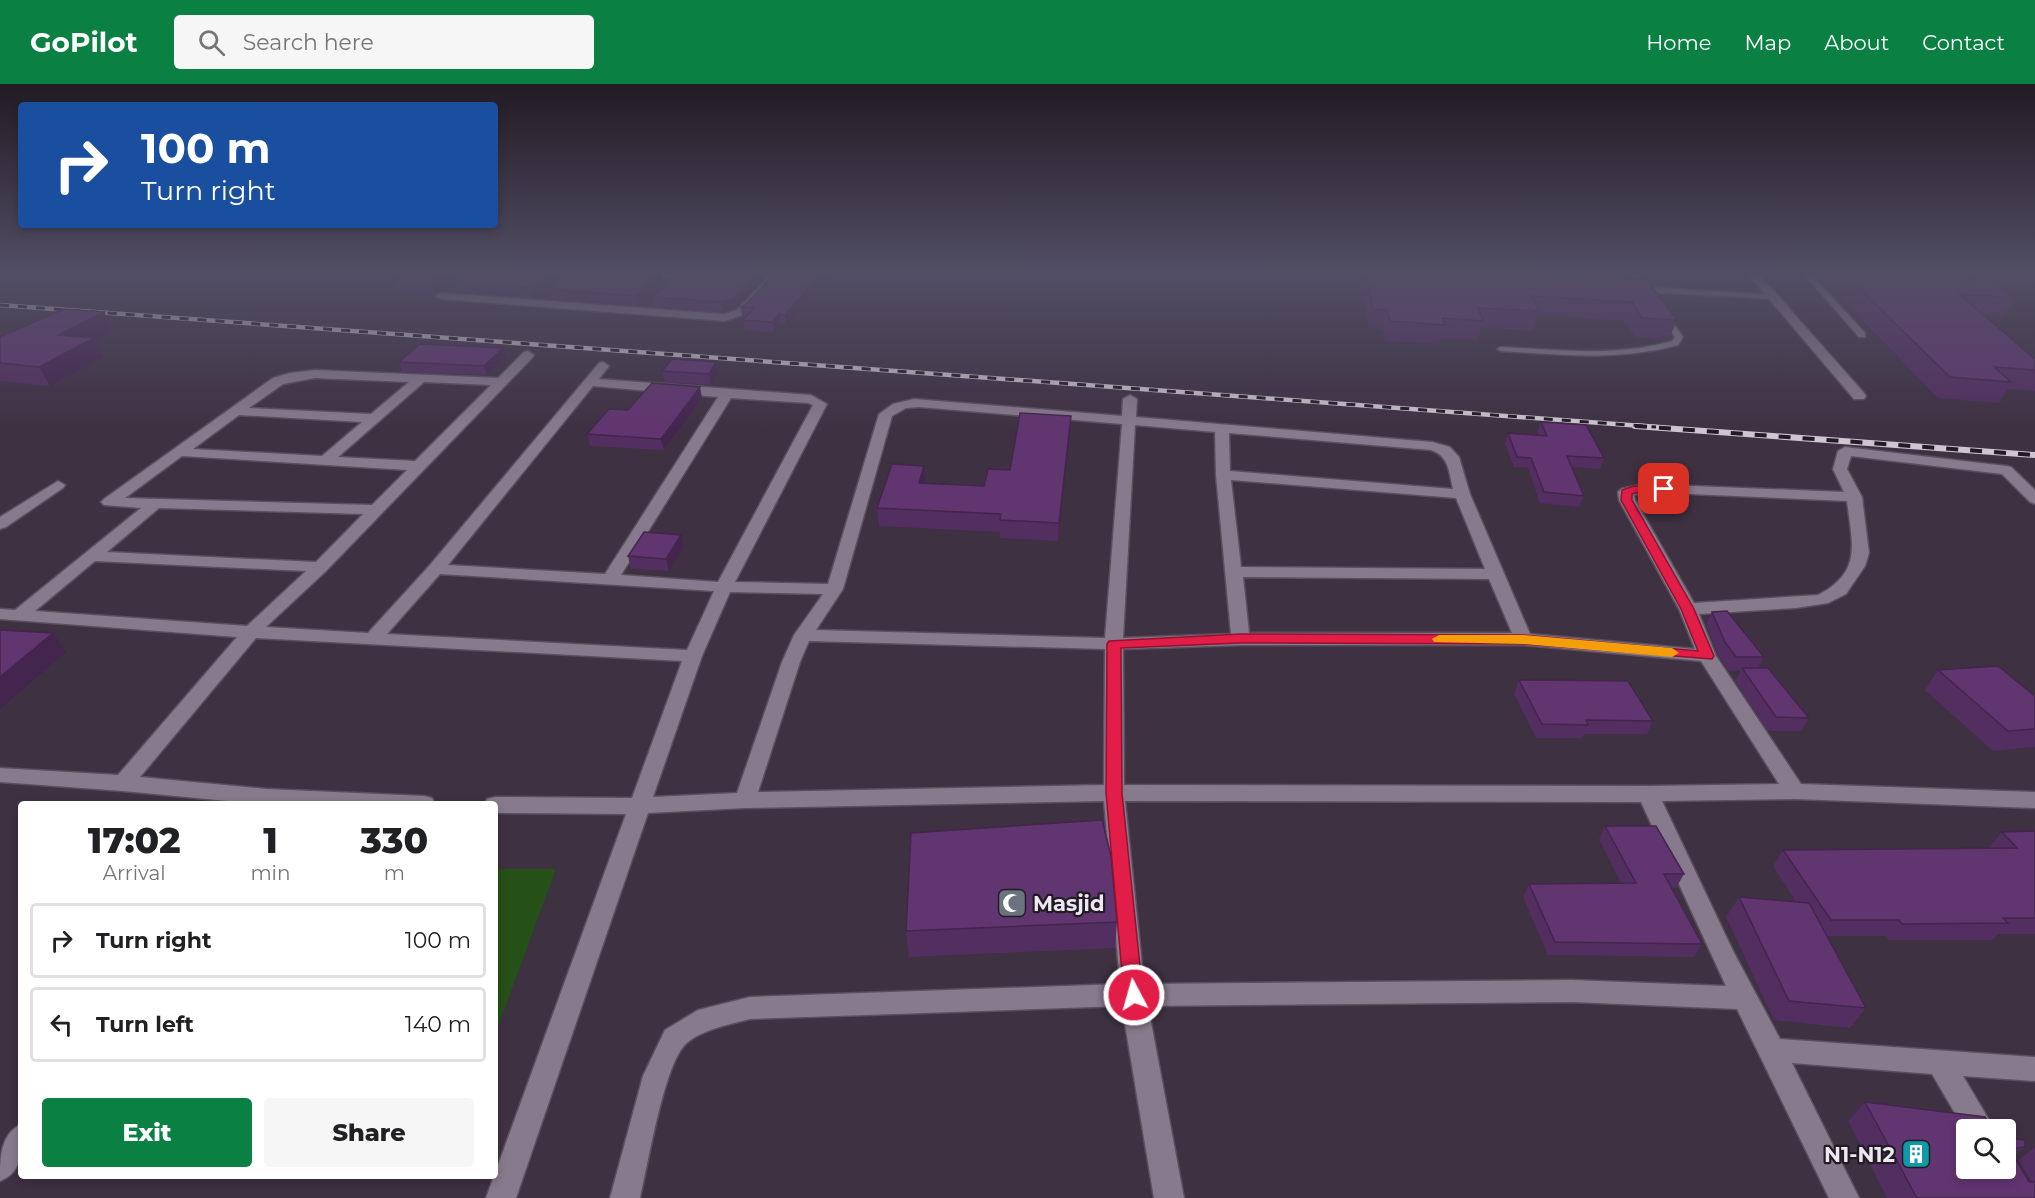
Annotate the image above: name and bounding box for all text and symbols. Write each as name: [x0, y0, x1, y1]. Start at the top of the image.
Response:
search box: [174, 15, 594, 69]
text: GoPilot: [30, 25, 138, 59]
icon: search: [195, 26, 228, 59]
text: Search here: [243, 29, 374, 56]
text: Home: [1646, 30, 1711, 55]
text: Map: [1744, 30, 1791, 55]
text: About: [1824, 30, 1889, 55]
text: Contact: [1922, 30, 2005, 55]
text: 100 m: [141, 122, 270, 174]
icon: right: [42, 126, 120, 204]
text: Turn right: [141, 174, 276, 207]
pin: [1638, 463, 1689, 514]
icon: arrive: [1647, 472, 1680, 505]
text: 17:02: [88, 818, 181, 862]
text: 1: [263, 818, 278, 862]
text: 330: [360, 818, 428, 862]
text: Arrival: [103, 861, 166, 885]
text: min: [250, 861, 291, 885]
text: m: [384, 861, 405, 885]
mosque icon: Masjid: [996, 887, 1028, 919]
place label: Masjid: [1033, 891, 1104, 916]
icon: right: [45, 924, 78, 957]
text: Turn right: [96, 927, 211, 954]
text: 100 m: [405, 927, 471, 954]
position arrow: [1102, 963, 1166, 1027]
icon: left: [45, 1008, 78, 1041]
text: Turn left: [96, 1011, 194, 1038]
text: 140 m: [405, 1011, 471, 1038]
button: Exit: [42, 1098, 252, 1167]
button: Share: [264, 1098, 474, 1167]
map controls: [1956, 1119, 2016, 1179]
button: search: [1956, 1119, 2016, 1179]
building icon: N1-N12: [1900, 1138, 1932, 1170]
place label: N1-N12: [1824, 1142, 1895, 1167]

